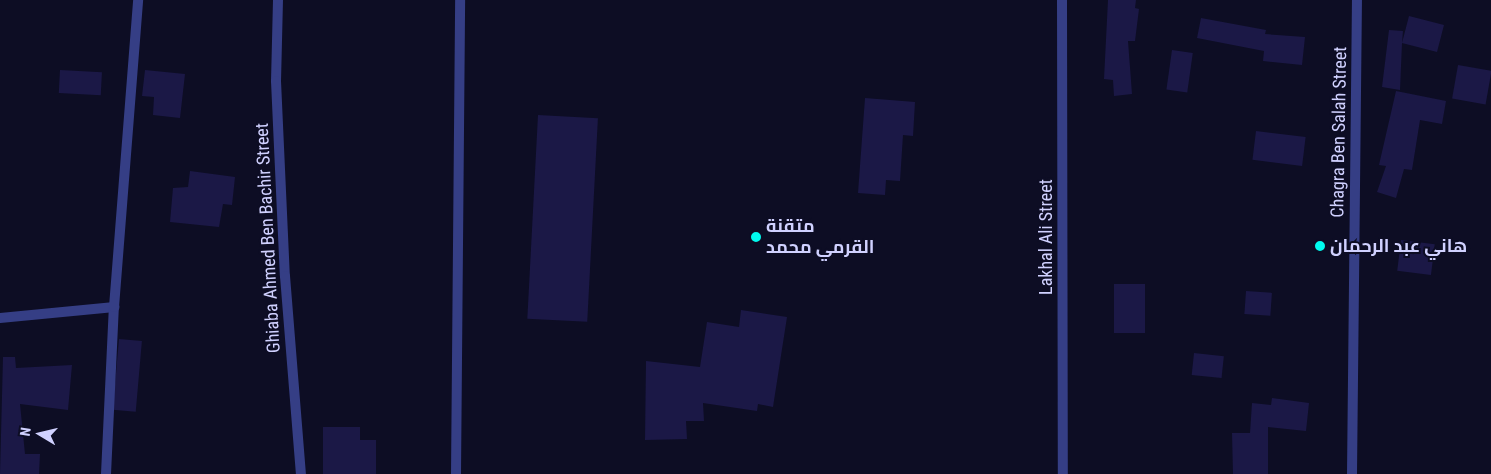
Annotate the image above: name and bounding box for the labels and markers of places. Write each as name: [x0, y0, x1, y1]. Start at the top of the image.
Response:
place label: متقنة القرمي محمد: [766, 216, 874, 258]
marker: متقنة القرمي محمد: [750, 231, 762, 243]
place label: هاني عبد الرحمان: [1330, 235, 1467, 257]
marker: هاني عبد الرحمان: [1314, 240, 1326, 252]

